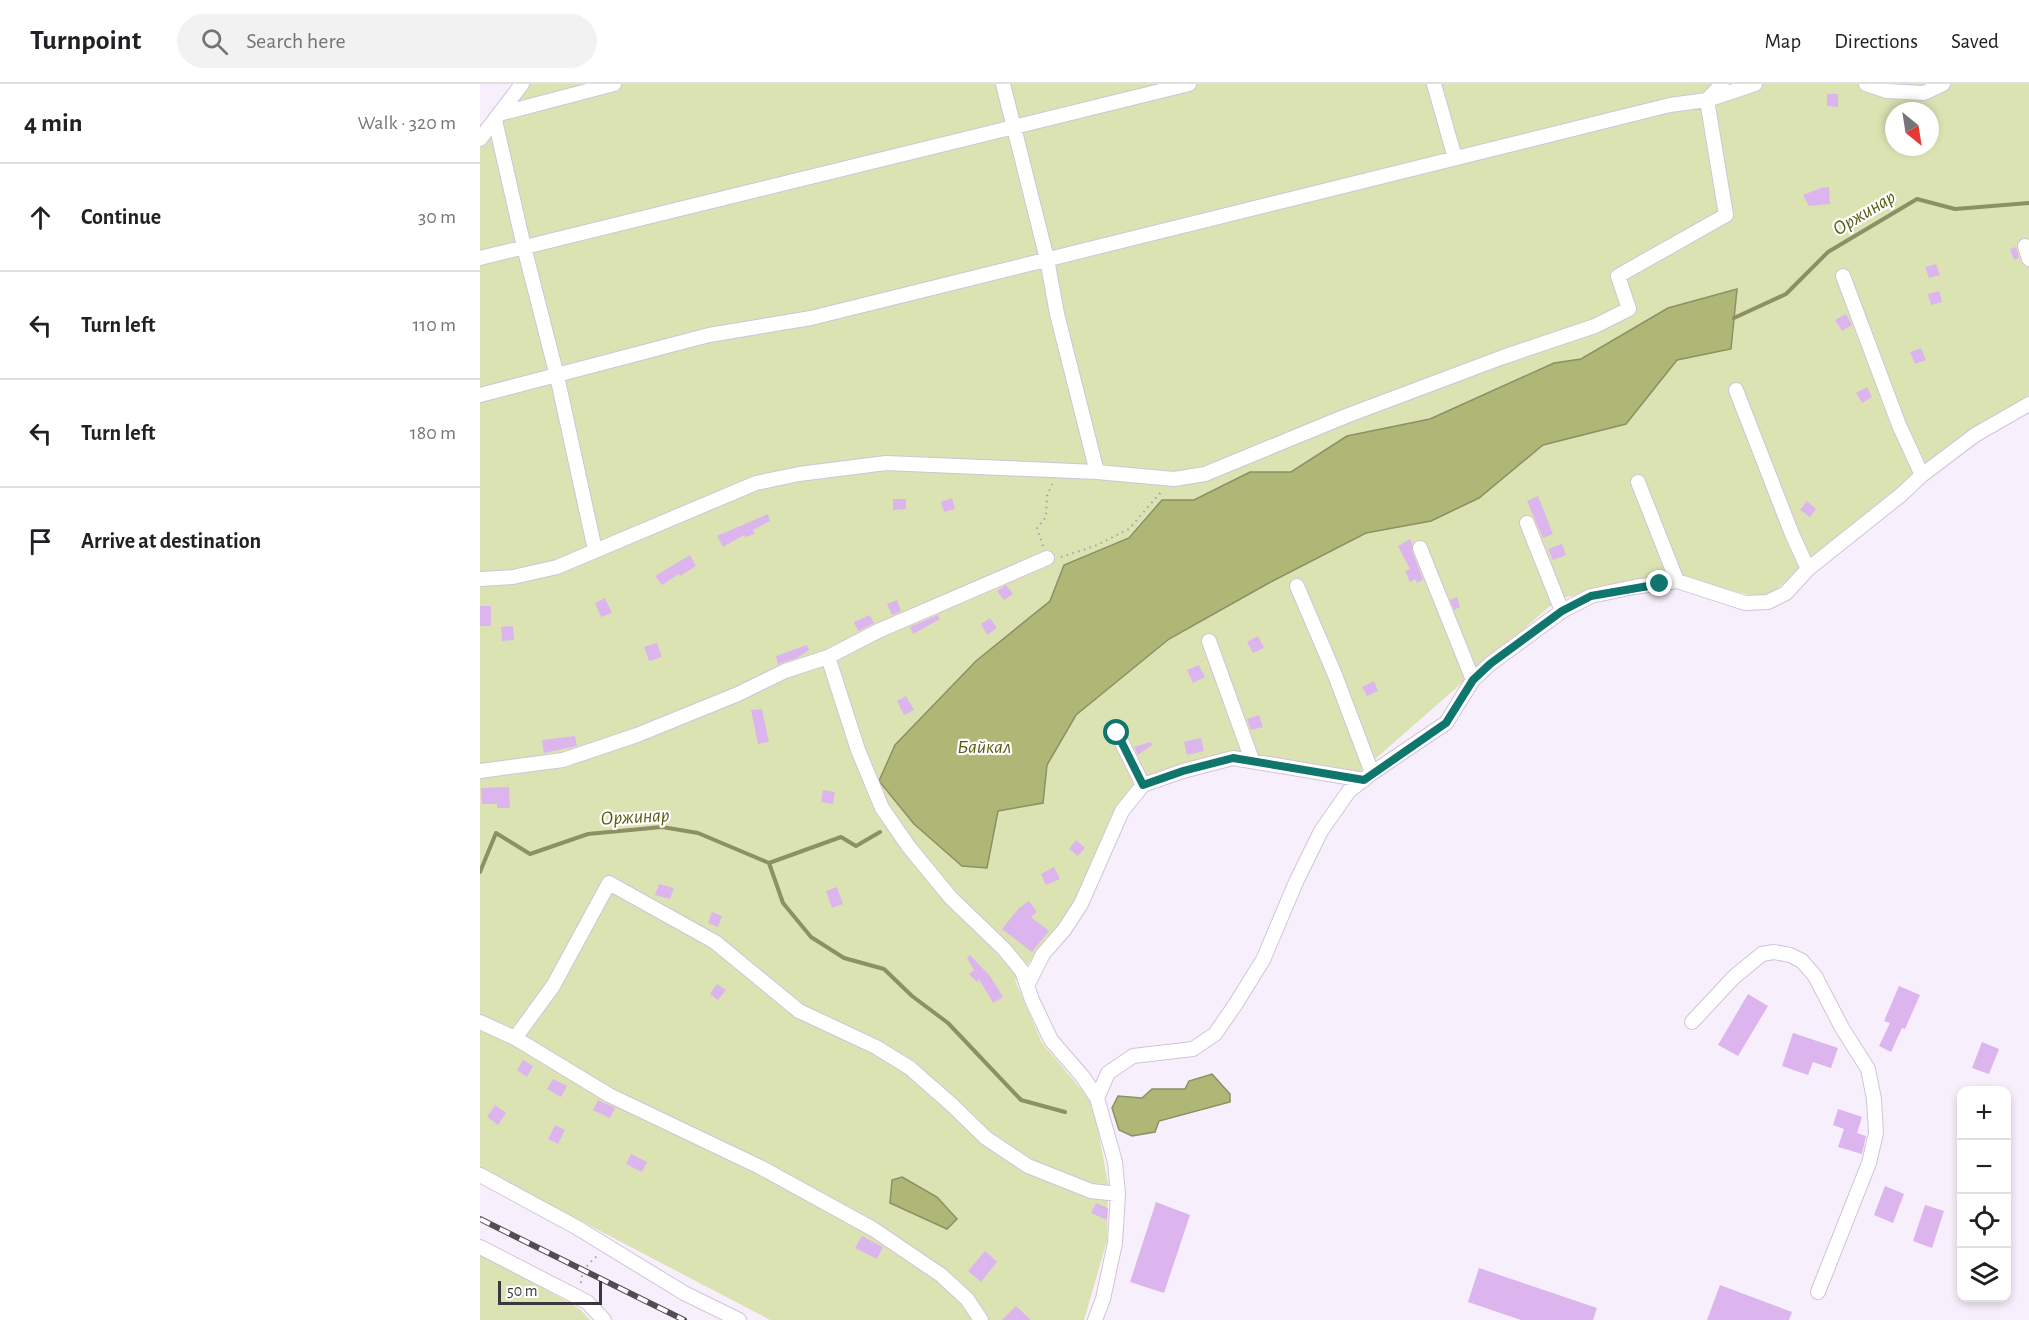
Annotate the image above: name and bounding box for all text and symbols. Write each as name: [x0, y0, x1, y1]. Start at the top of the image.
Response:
search box: [177, 14, 597, 68]
icon: search: [198, 25, 231, 58]
text: Turnpoint: [30, 27, 141, 55]
text: Search here: [246, 30, 346, 52]
text: Map: [1765, 31, 1801, 52]
text: Directions: [1834, 31, 1918, 52]
text: Saved: [1951, 31, 1999, 52]
north arrow: [1885, 102, 1939, 156]
text: 4 min: [24, 110, 83, 136]
text: Walk · 320 m: [358, 113, 456, 133]
water label: Оржинар: [1829, 186, 1899, 239]
icon: ahead: [24, 201, 57, 234]
text: Continue: [81, 206, 161, 228]
text: 30 m: [418, 207, 456, 227]
icon: left: [24, 309, 57, 342]
text: Turn left: [81, 314, 155, 336]
text: 110 m: [412, 315, 456, 335]
icon: left: [24, 417, 57, 450]
text: Turn left: [81, 422, 155, 444]
text: 180 m: [410, 423, 456, 443]
icon: arrive: [24, 525, 57, 558]
text: Arrive at destination: [81, 530, 261, 552]
route end: [1646, 570, 1672, 596]
route start: [1103, 719, 1129, 745]
water label: Байкал: [957, 737, 1011, 757]
water label: Оржинар: [600, 805, 670, 829]
map controls: [1957, 1086, 2011, 1302]
button: +: [1957, 1086, 2011, 1140]
button: −: [1957, 1140, 2011, 1194]
button: locate: [1957, 1194, 2011, 1248]
button: layers: [1957, 1248, 2011, 1302]
scale bar: [498, 1278, 602, 1306]
text: 50 m: [507, 1283, 538, 1299]

